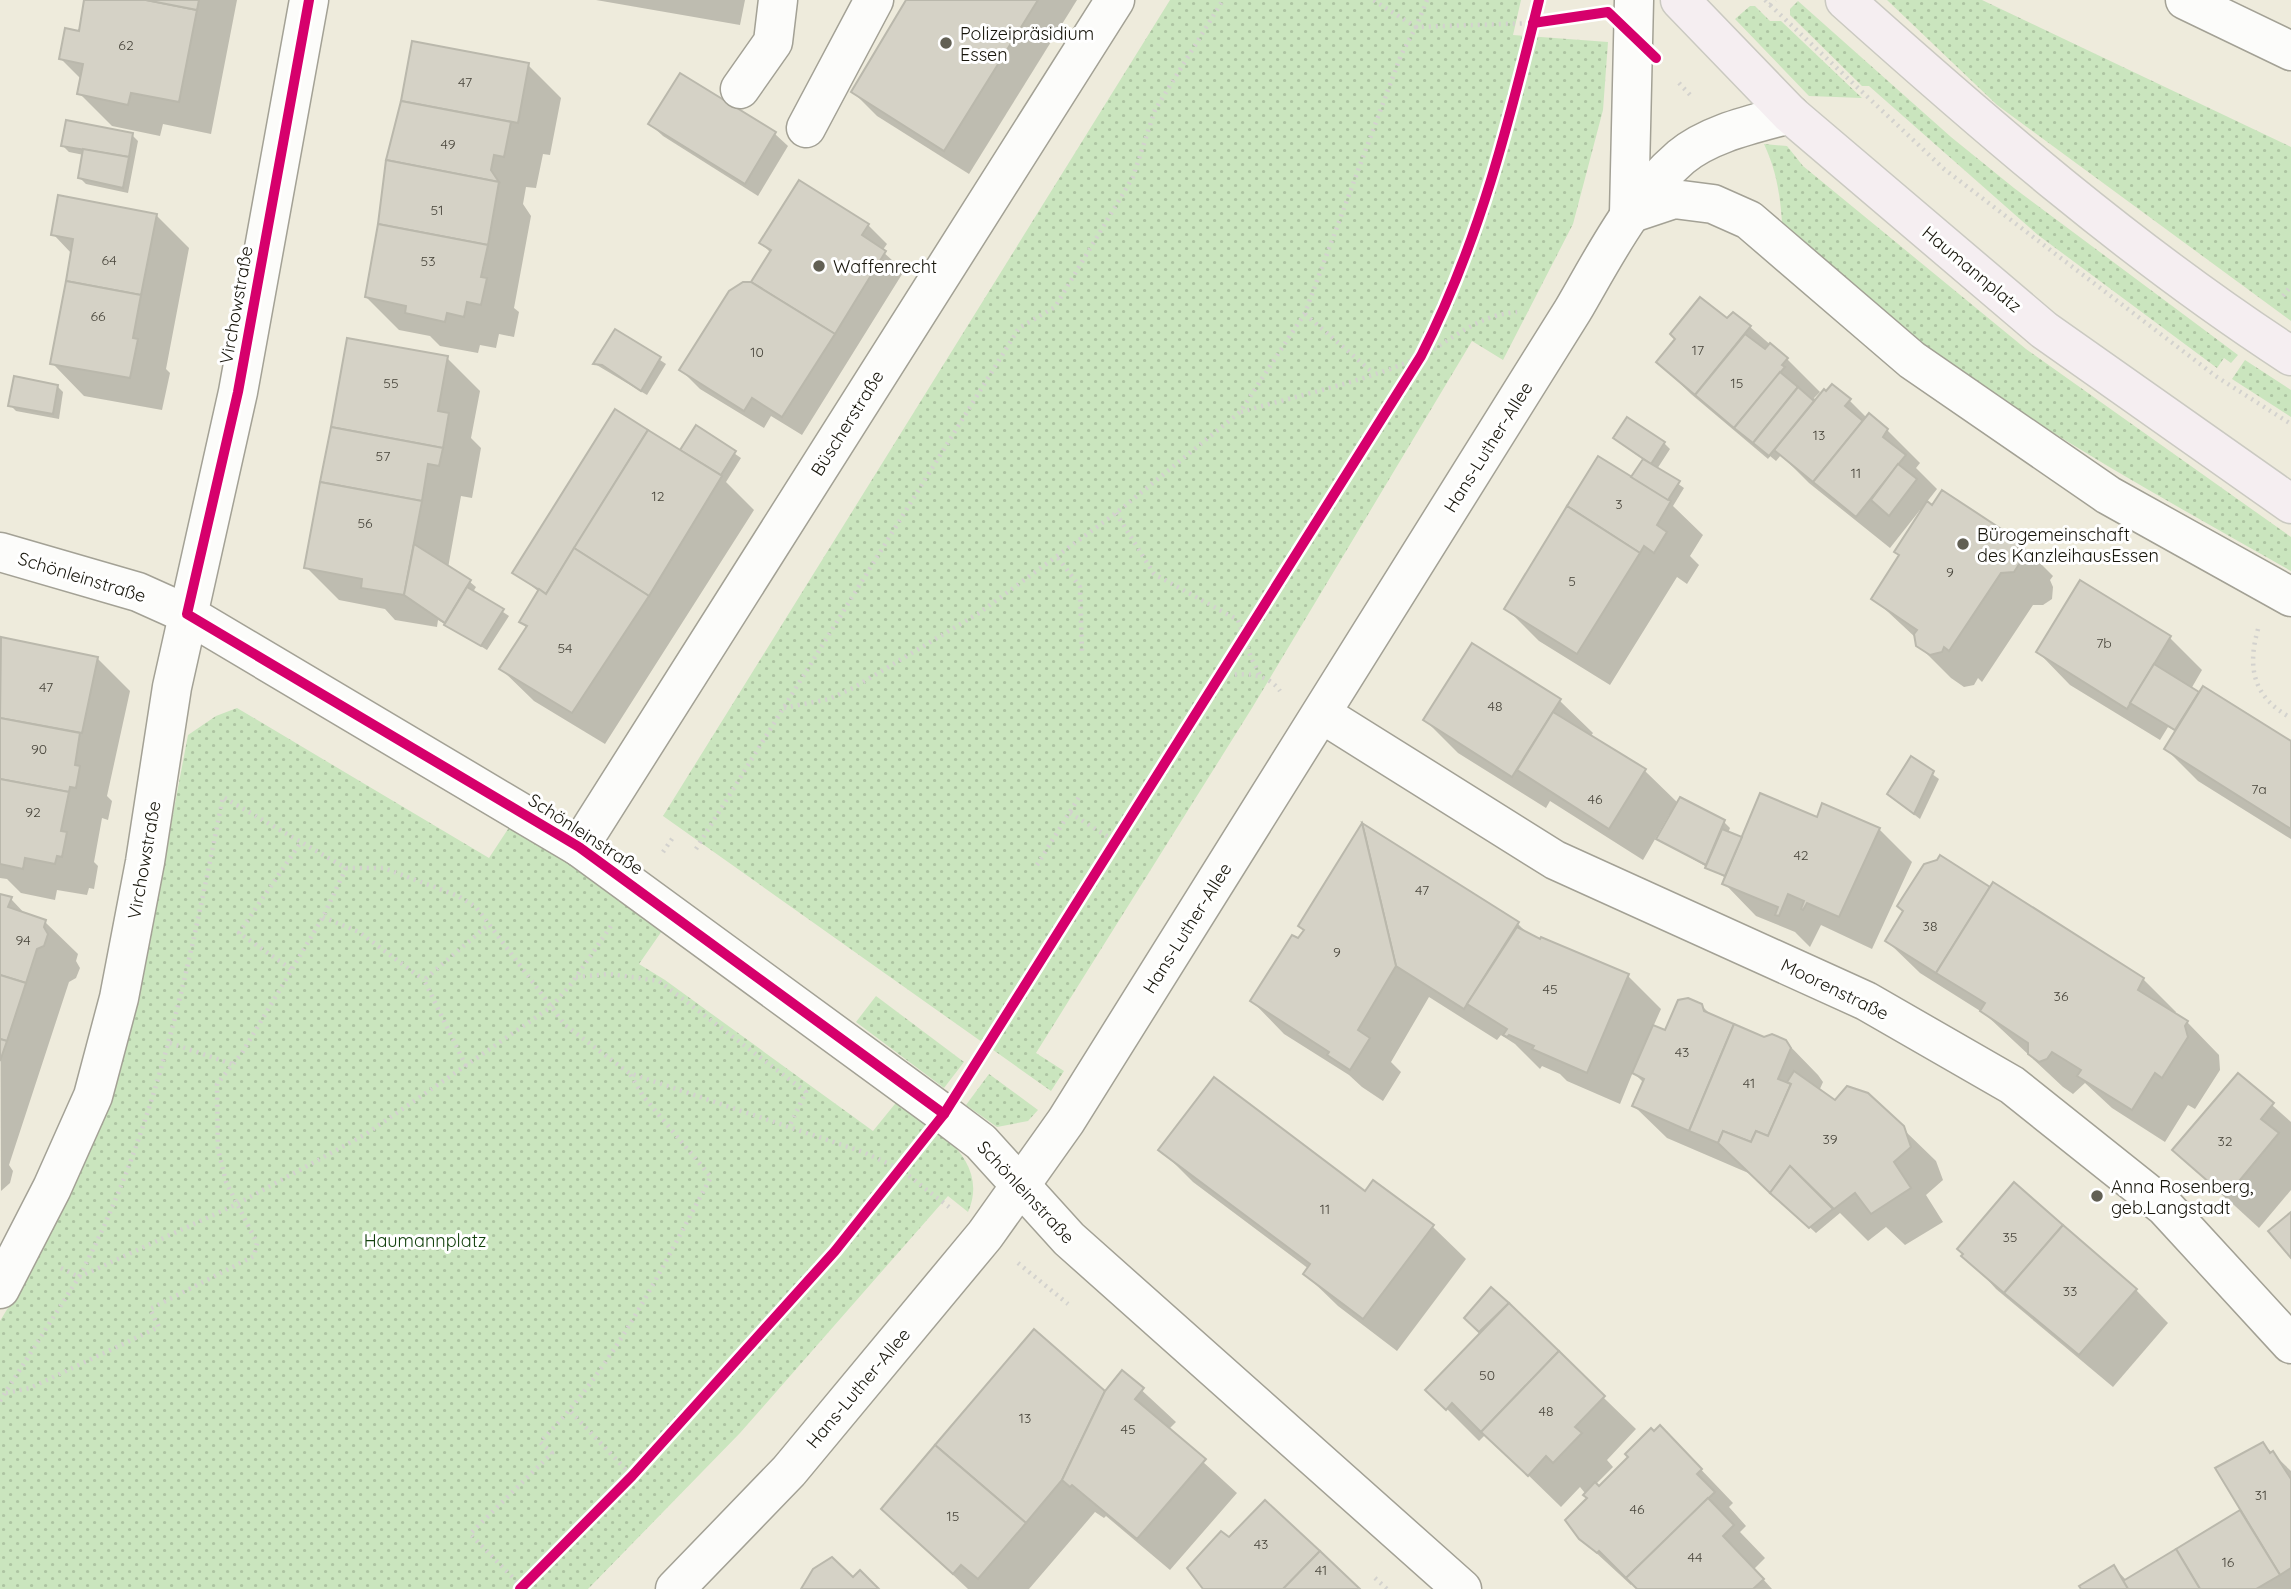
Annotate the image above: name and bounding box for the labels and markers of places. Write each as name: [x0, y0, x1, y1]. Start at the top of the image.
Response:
place label: Polizeipräsidium Essen: [960, 22, 1094, 66]
marker: Polizeipräsidium Essen: [938, 35, 954, 51]
place label: Waffenrecht: [833, 255, 937, 278]
marker: Waffenrecht: [811, 258, 827, 274]
place label: Bürogemeinschaft des KanzleihausEssen: [1977, 523, 2159, 567]
marker: Bürogemeinschaft des KanzleihausEssen: [1955, 536, 1971, 552]
place label: Anna Rosenberg, geb.Langstadt: [2111, 1175, 2254, 1219]
marker: Anna Rosenberg, geb.Langstadt: [2089, 1188, 2105, 1204]

